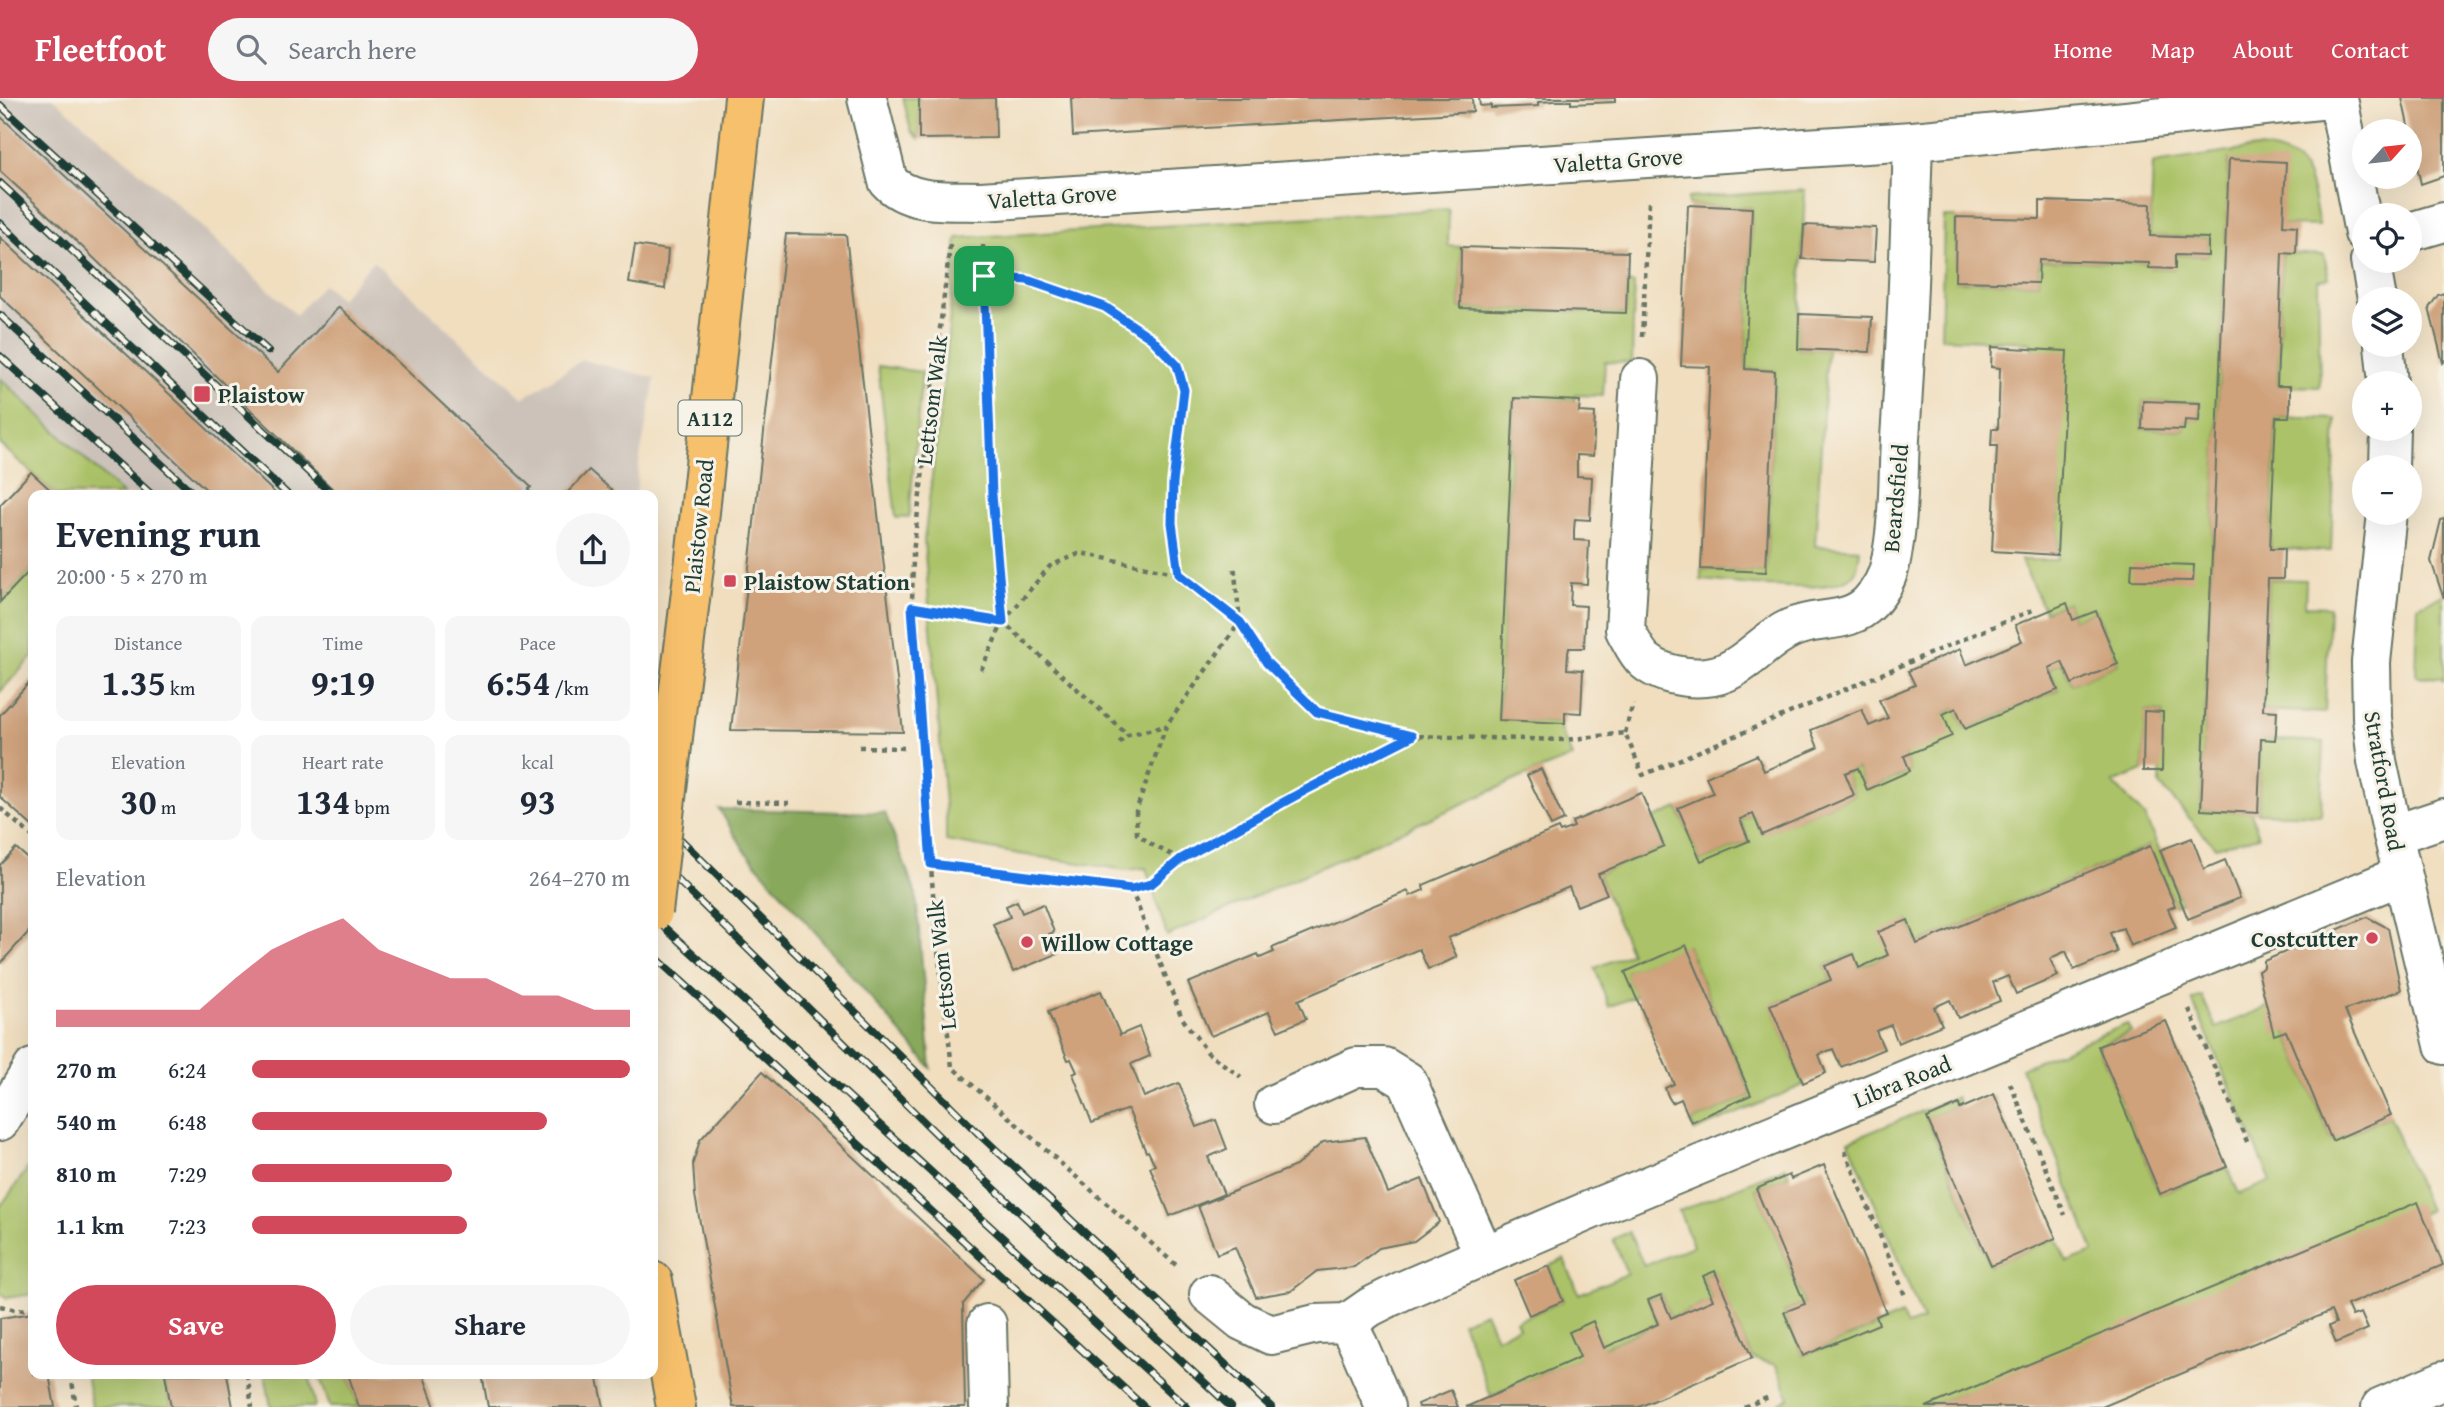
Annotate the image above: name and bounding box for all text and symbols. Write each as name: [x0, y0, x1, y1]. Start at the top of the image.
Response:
search box: [208, 18, 698, 81]
text: Fleetfoot: [35, 25, 166, 73]
icon: search: [232, 30, 270, 68]
text: Search here: [288, 30, 417, 69]
text: Home: [2054, 32, 2113, 67]
text: Map: [2151, 32, 2195, 67]
text: About: [2233, 32, 2293, 67]
text: Contact: [2331, 32, 2409, 67]
north arrow: [2352, 119, 2422, 189]
map controls: [2352, 119, 2422, 525]
street label: Valetta Grove: [1552, 139, 1684, 181]
street label: Valetta Grove: [986, 175, 1118, 217]
button: locate: [2352, 203, 2422, 273]
pin: [954, 246, 1014, 306]
icon: arrive: [965, 257, 1003, 295]
button: layers: [2352, 287, 2422, 357]
street label: Lettsom Walk: [907, 333, 955, 467]
button: +: [2352, 371, 2422, 441]
place label: Plaistow: [218, 378, 305, 411]
marker: Plaistow: [192, 384, 212, 404]
road number: A112: [678, 400, 742, 436]
street label: Beardsfield: [1874, 442, 1916, 554]
button: −: [2352, 455, 2422, 525]
street label: Plaistow Road: [675, 457, 722, 595]
text: Evening run: [56, 505, 260, 561]
button: share: [556, 513, 630, 587]
text: 20:00 · 5 × 270 m: [56, 559, 208, 592]
place label: Plaistow Station: [744, 565, 910, 598]
marker: Plaistow Station: [722, 573, 738, 589]
text: Distance: [114, 629, 182, 657]
text: Time: [323, 629, 363, 657]
text: Pace: [519, 629, 556, 657]
text: 1.35: [102, 657, 166, 708]
text: 9:19: [311, 657, 375, 708]
text: 6:54: [486, 657, 551, 708]
text: km: [166, 674, 195, 702]
text: /km: [551, 674, 589, 702]
street label: Stratford Road: [2356, 708, 2414, 854]
text: Elevation: [111, 748, 186, 776]
text: Heart rate: [302, 748, 384, 776]
text: kcal: [521, 748, 554, 776]
text: 30: [120, 776, 157, 827]
text: 134: [296, 776, 350, 827]
text: 93: [520, 776, 556, 827]
text: m: [157, 793, 176, 821]
text: bpm: [350, 793, 390, 821]
text: Elevation: [56, 861, 146, 894]
text: 264–270 m: [529, 861, 630, 894]
street label: Lettsom Walk: [918, 898, 964, 1032]
place label: Costcutter: [2251, 922, 2358, 955]
place label: Willow Cottage: [1041, 926, 1193, 959]
marker: Costcutter: [2364, 930, 2380, 946]
marker: Willow Cottage: [1019, 934, 1035, 950]
street label: Libra Road: [1848, 1046, 1957, 1116]
text: 270 m: [56, 1053, 117, 1086]
text: 6:24: [168, 1053, 207, 1086]
text: 540 m: [56, 1105, 117, 1138]
text: 6:48: [168, 1105, 207, 1138]
text: 810 m: [56, 1157, 117, 1190]
text: 7:29: [168, 1157, 207, 1190]
text: 1.1 km: [56, 1209, 124, 1242]
text: 7:23: [168, 1209, 207, 1242]
button: Save: [56, 1285, 336, 1365]
button: Share: [350, 1285, 630, 1365]

